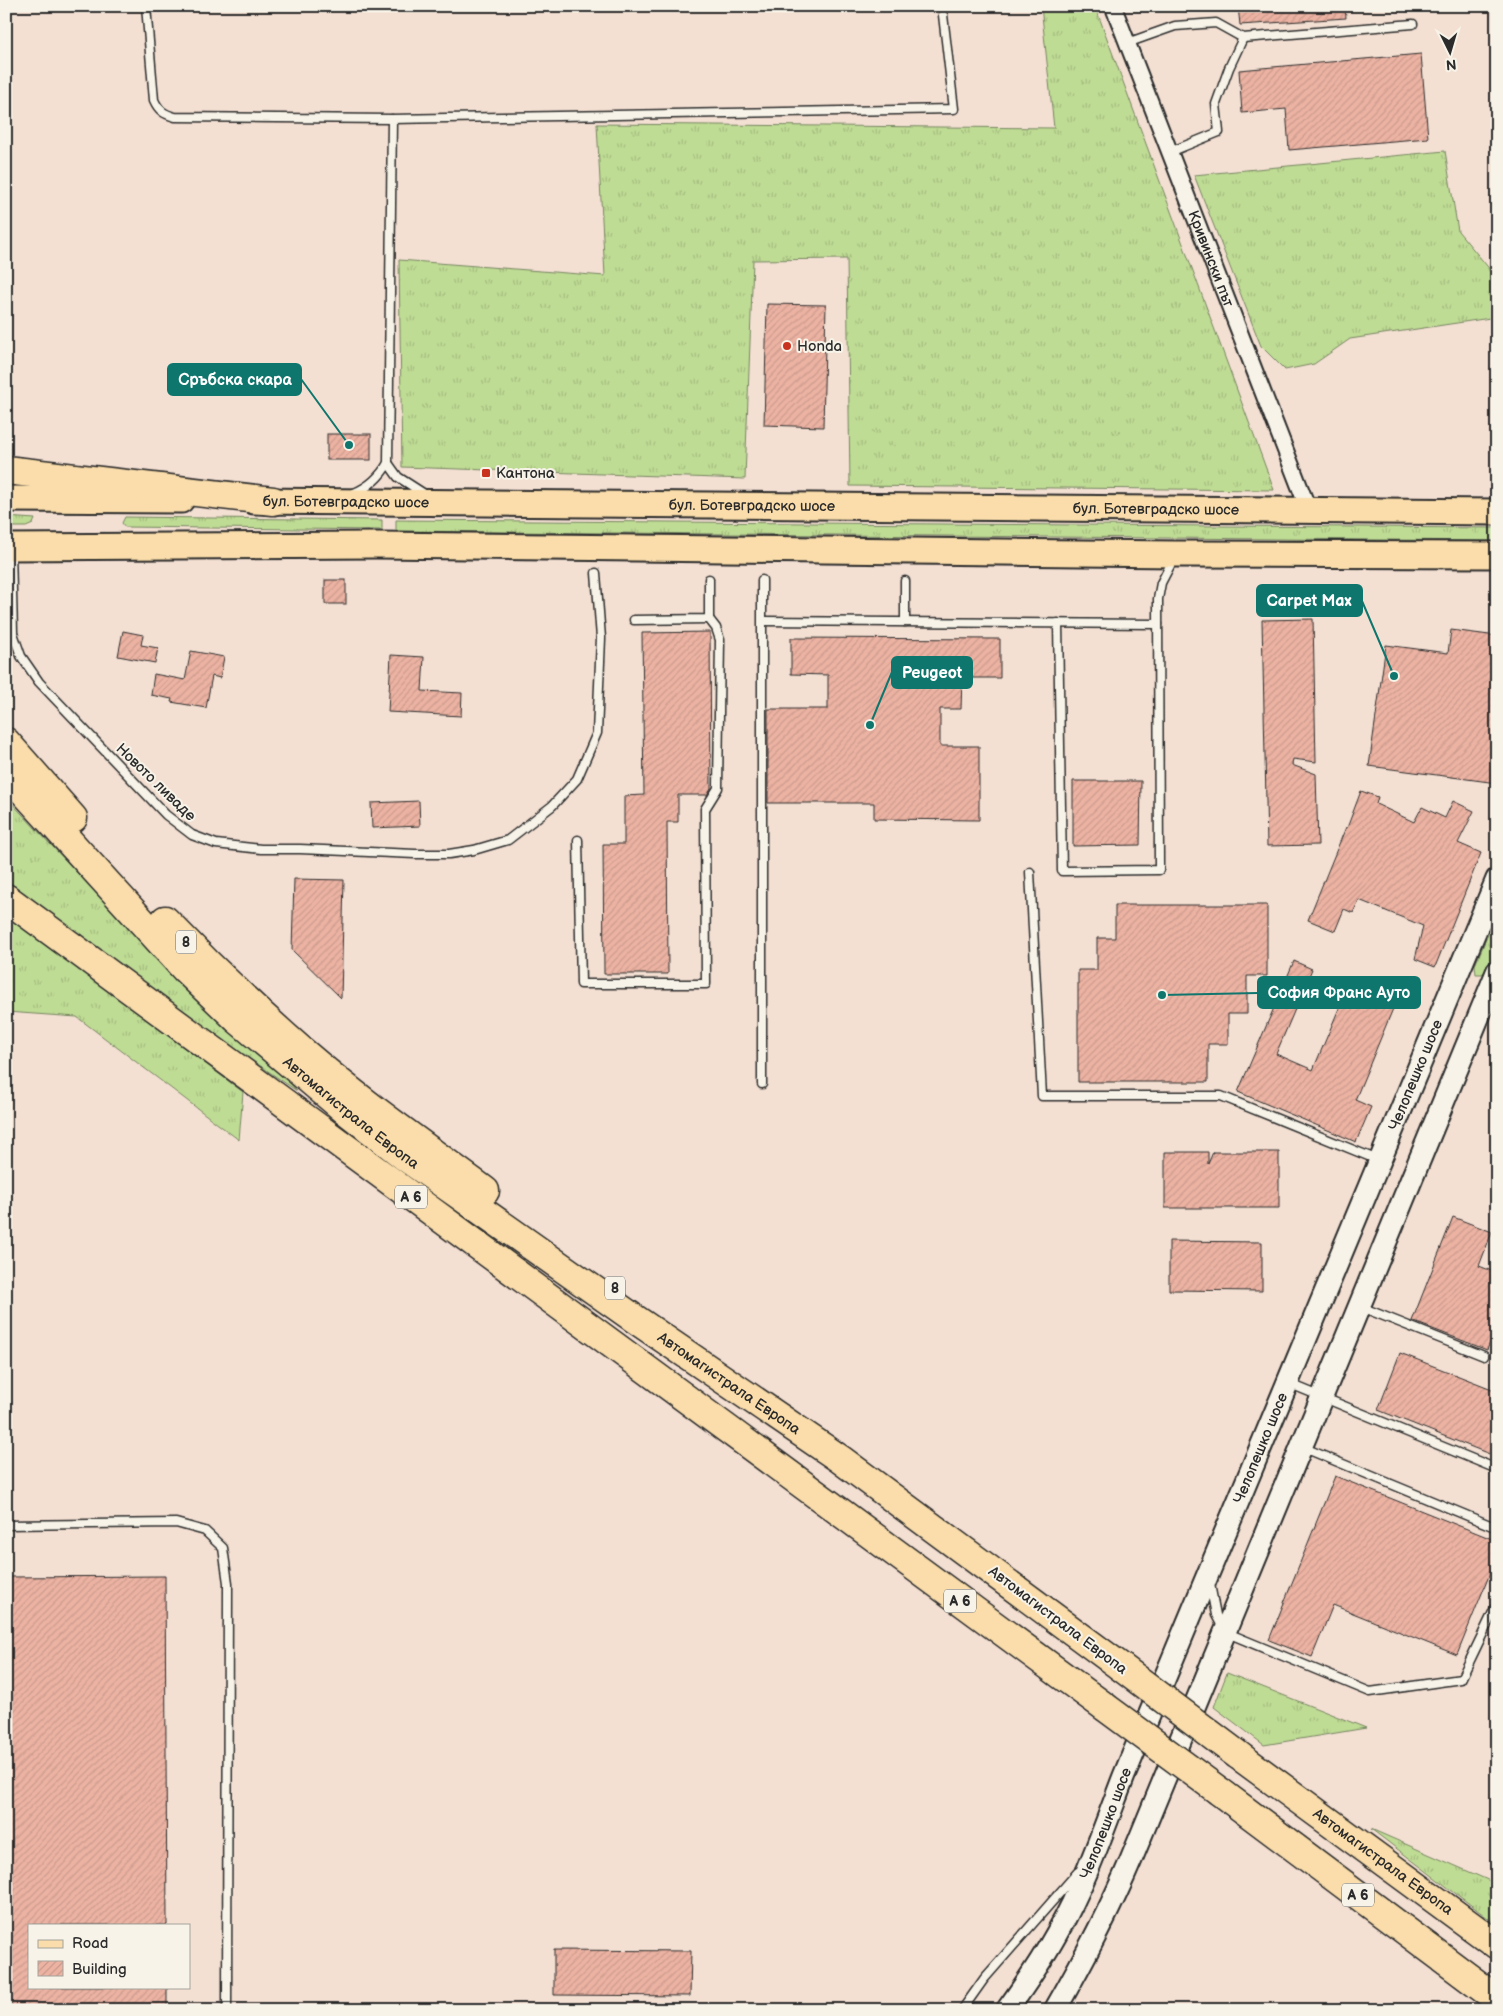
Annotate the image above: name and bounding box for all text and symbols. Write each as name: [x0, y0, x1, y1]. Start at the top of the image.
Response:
north arrow: [1426, 28, 1476, 78]
text: N: [1445, 56, 1457, 73]
street label: Кривински път: [1183, 208, 1238, 310]
place label: Honda: [797, 337, 842, 356]
marker: Honda: [781, 340, 793, 352]
callout: Сръбска скара: [168, 364, 301, 395]
text: Сръбска скара: [178, 371, 293, 390]
place label: Кантона: [496, 464, 555, 483]
marker: Кантона: [480, 467, 492, 479]
street label: бул. Ботевградско шосе: [263, 492, 429, 513]
street label: бул. Ботевградско шосе: [669, 496, 835, 516]
street label: бул. Ботевградско шосе: [1073, 499, 1239, 520]
callout: Carpet Max: [1257, 585, 1362, 616]
text: Carpet Max: [1267, 592, 1352, 611]
callout: Peugeot: [892, 657, 972, 688]
text: Peugeot: [902, 664, 963, 683]
street label: Новото ливаде: [112, 739, 200, 825]
road number: 8: [176, 930, 196, 954]
callout: София Франс Ауто: [1258, 977, 1420, 1008]
text: София Франс Ауто: [1268, 984, 1410, 1003]
street label: Челопешко шосе: [1385, 1017, 1447, 1133]
street label: Автомагистрала Европа: [278, 1052, 423, 1174]
road number: A 6: [395, 1186, 427, 1208]
road number: 8: [605, 1276, 625, 1300]
street label: Автомагистрала Европа: [653, 1328, 804, 1439]
street label: Челопешко шосе: [1229, 1390, 1292, 1506]
street label: Автомагистрала Европа: [984, 1561, 1131, 1679]
road number: A 6: [944, 1590, 976, 1612]
street label: Челопешко шосе: [1076, 1765, 1136, 1882]
street label: Автомагистрала Европа: [1308, 1804, 1457, 1920]
road number: A 6: [1342, 1884, 1374, 1906]
legend: [28, 1924, 190, 1988]
text: Road: [72, 1934, 108, 1953]
text: Building: [72, 1960, 127, 1979]

